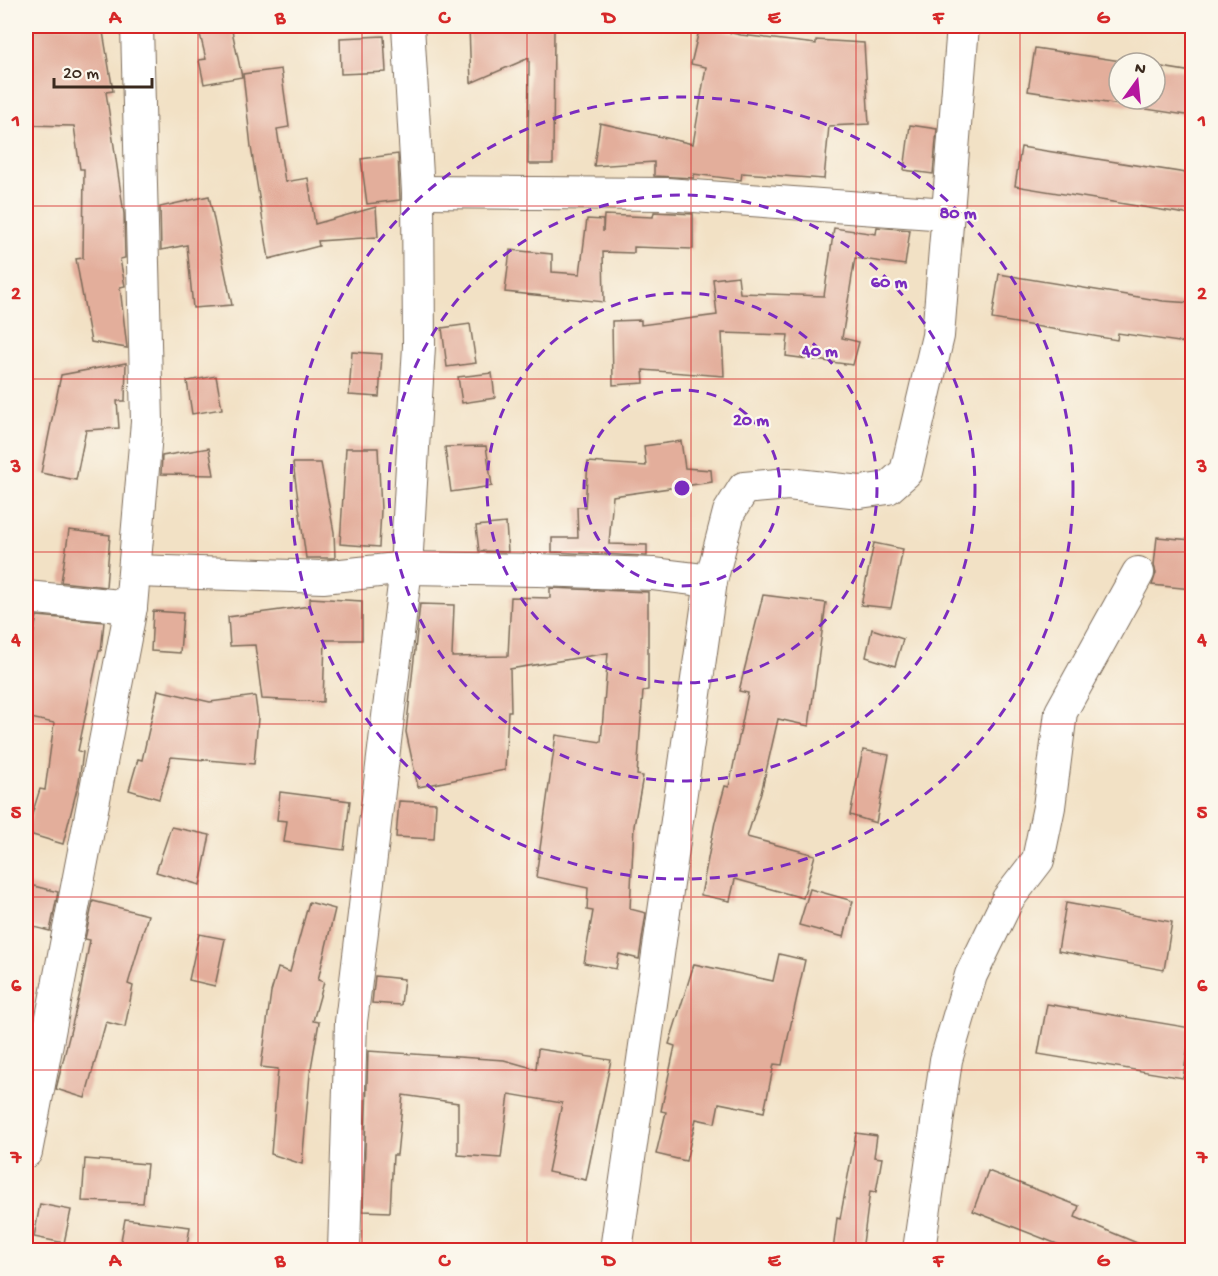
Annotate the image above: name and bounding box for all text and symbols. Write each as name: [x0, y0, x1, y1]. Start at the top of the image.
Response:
text: A: [108, 8, 123, 31]
text: B: [274, 8, 286, 31]
text: C: [438, 8, 452, 31]
text: D: [600, 8, 616, 31]
text: E: [768, 8, 782, 31]
text: F: [932, 8, 945, 31]
text: G: [1097, 8, 1111, 31]
scale bar: [54, 51, 152, 89]
north arrow: [1107, 51, 1167, 111]
text: N: [1132, 59, 1148, 81]
text: 20 m: [63, 64, 99, 85]
text: 1: [11, 111, 20, 134]
text: 1: [1197, 111, 1206, 134]
text: 80 m: [939, 204, 977, 225]
text: 60 m: [871, 273, 907, 294]
text: 2: [11, 284, 21, 307]
text: 2: [1197, 284, 1207, 307]
text: 40 m: [801, 342, 838, 363]
text: 20 m: [733, 411, 769, 432]
text: 3: [10, 457, 21, 480]
text: 3: [1196, 457, 1207, 480]
centre of rings: [672, 478, 692, 498]
text: 4: [10, 630, 21, 653]
text: 4: [1196, 630, 1207, 653]
text: 5: [11, 803, 22, 826]
text: 5: [1197, 803, 1208, 826]
text: 6: [11, 976, 22, 999]
text: 6: [1197, 976, 1208, 999]
text: 7: [10, 1148, 23, 1171]
text: 7: [1196, 1148, 1209, 1171]
text: A: [108, 1251, 123, 1274]
text: B: [274, 1251, 286, 1274]
text: C: [438, 1251, 452, 1274]
text: D: [600, 1251, 616, 1274]
text: E: [768, 1251, 782, 1274]
text: F: [932, 1251, 945, 1274]
text: G: [1097, 1251, 1111, 1274]

